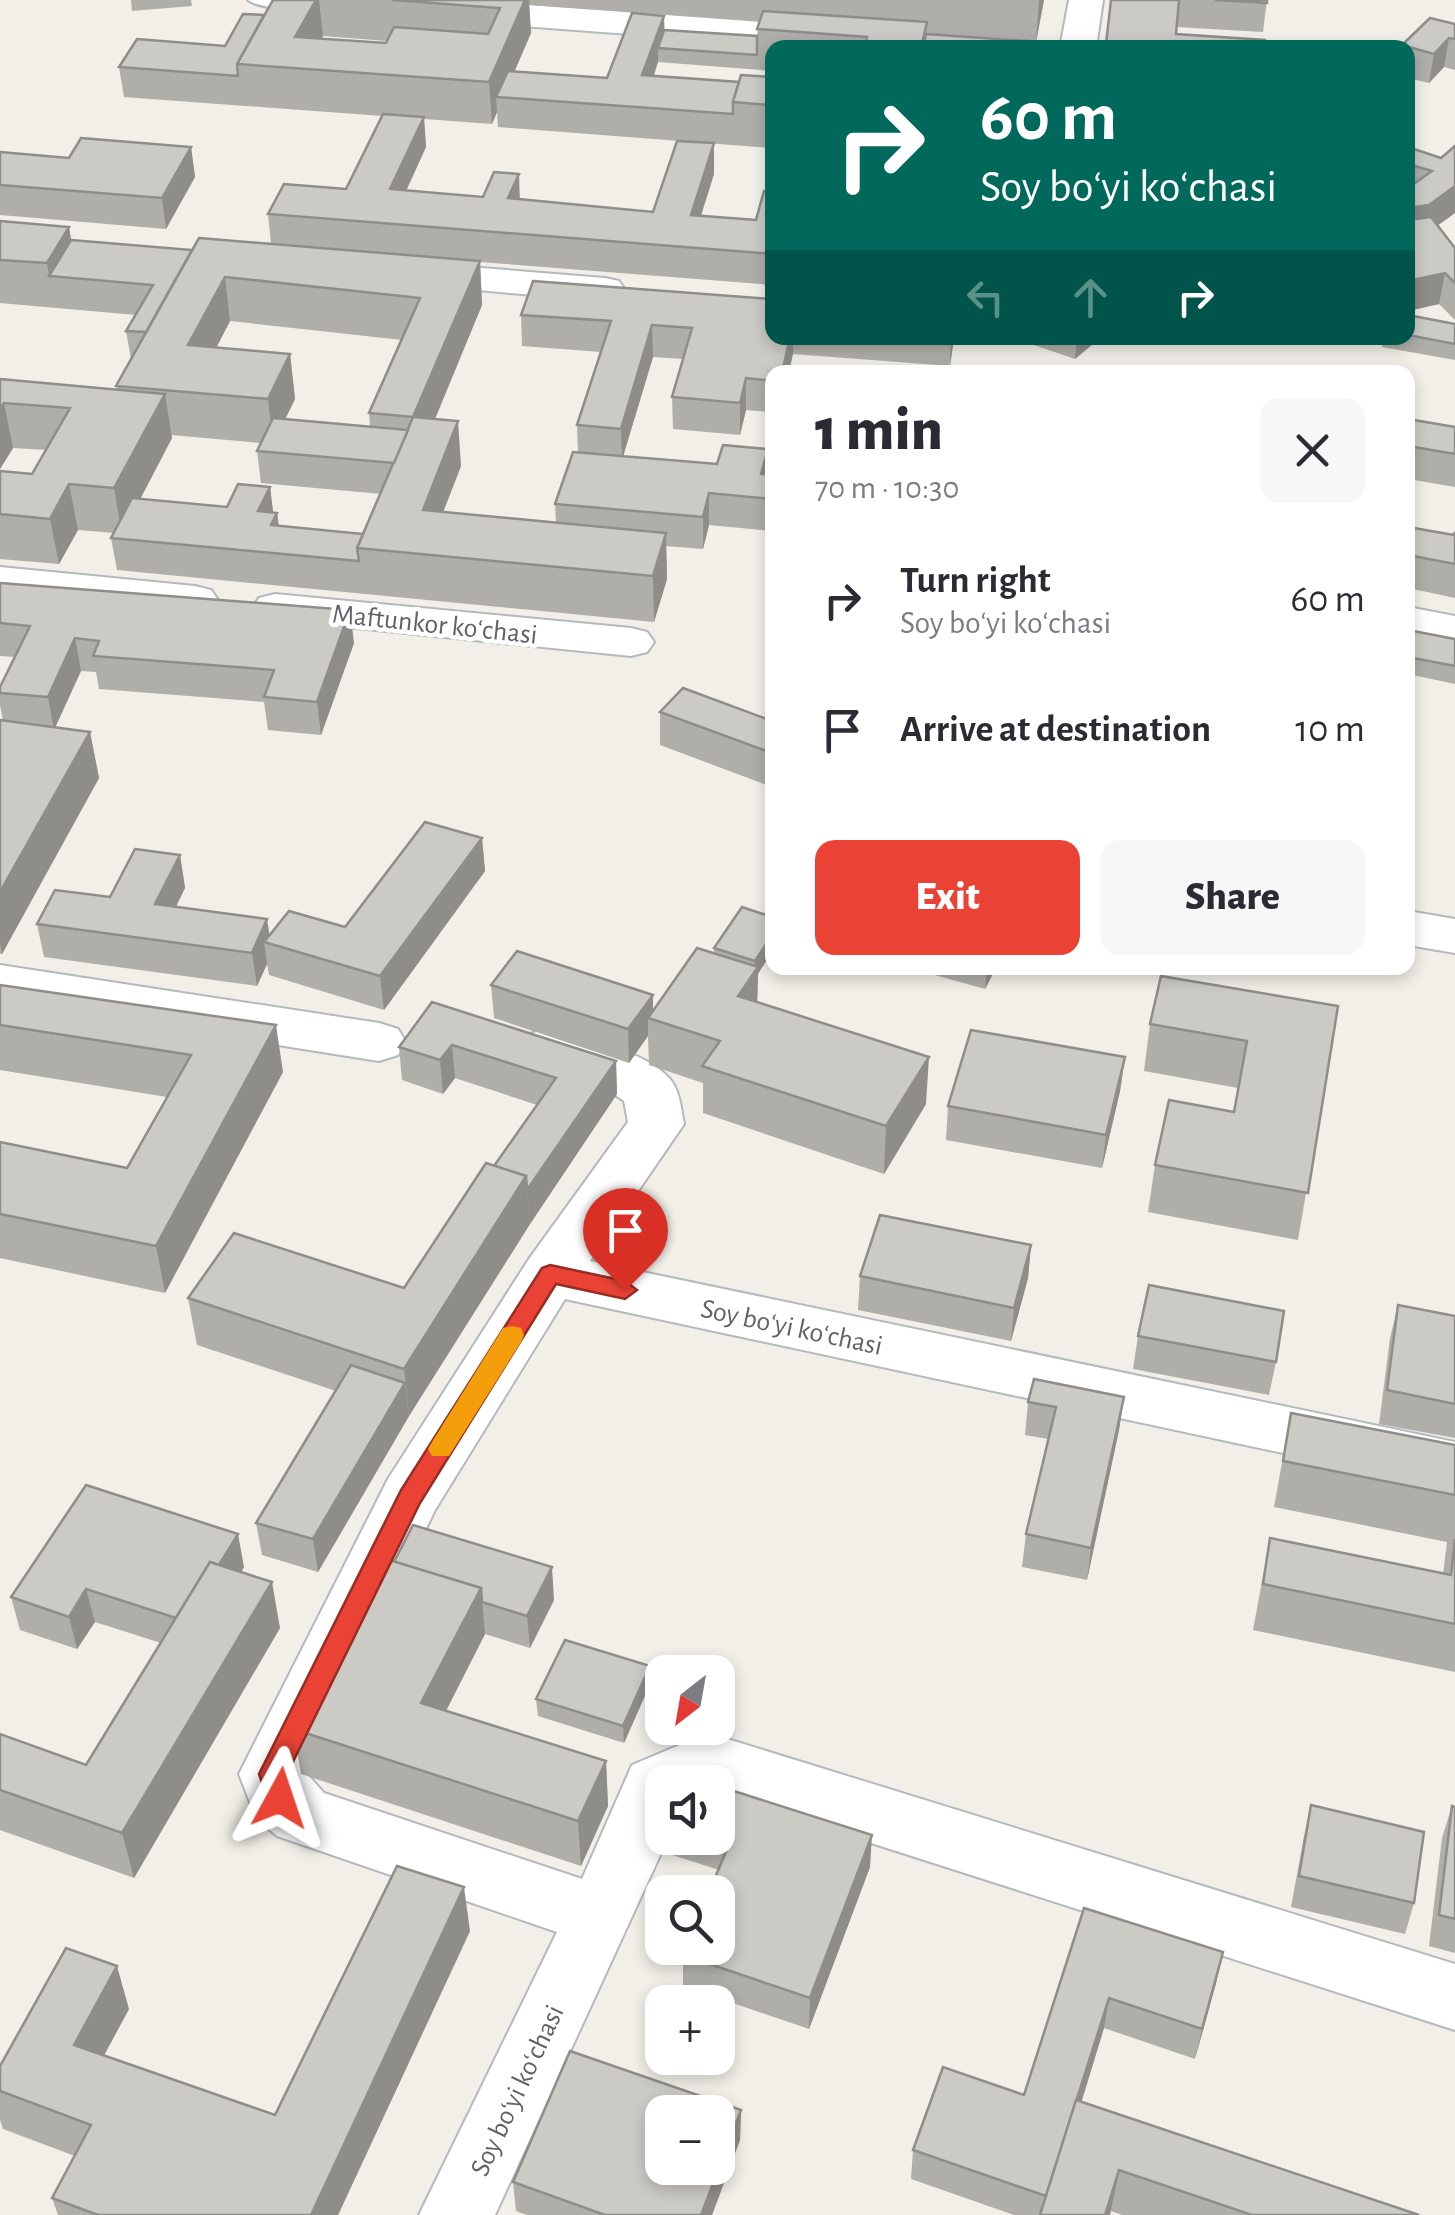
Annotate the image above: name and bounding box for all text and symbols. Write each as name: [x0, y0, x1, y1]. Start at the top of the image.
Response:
icon: right: [815, 80, 945, 210]
text: 60 m: [980, 83, 1117, 153]
text: Soy boʻyi koʻchasi: [980, 165, 1277, 210]
icon: left: [958, 270, 1013, 325]
icon: ahead: [1063, 270, 1118, 325]
icon: right: [1168, 270, 1223, 325]
button: close: [1260, 398, 1365, 503]
text: 1 min: [815, 401, 943, 461]
text: 70 m · 10:30: [815, 472, 959, 504]
text: Turn right: [900, 562, 1050, 600]
icon: right: [815, 573, 870, 628]
text: 60 m: [1290, 581, 1365, 619]
street label: Maftunkor koʻchasi: [331, 600, 539, 650]
text: Soy boʻyi koʻchasi: [900, 607, 1111, 639]
icon: arrive: [815, 703, 870, 758]
text: Arrive at destination: [900, 711, 1211, 749]
text: 10 m: [1295, 711, 1365, 749]
button: Exit: [815, 840, 1080, 955]
button: Share: [1100, 840, 1365, 955]
pin: [583, 1188, 668, 1291]
icon: arrive: [598, 1203, 653, 1258]
street label: Soy boʻyi koʻchasi: [698, 1295, 885, 1361]
north arrow: [645, 1655, 735, 1745]
map controls: [645, 1655, 735, 2185]
position arrow: [228, 1746, 332, 1850]
button: sound: [645, 1765, 735, 1855]
button: search: [645, 1875, 735, 1965]
button: +: [645, 1985, 735, 2075]
street label: Soy boʻyi koʻchasi: [466, 2001, 570, 2181]
button: −: [645, 2095, 735, 2185]

